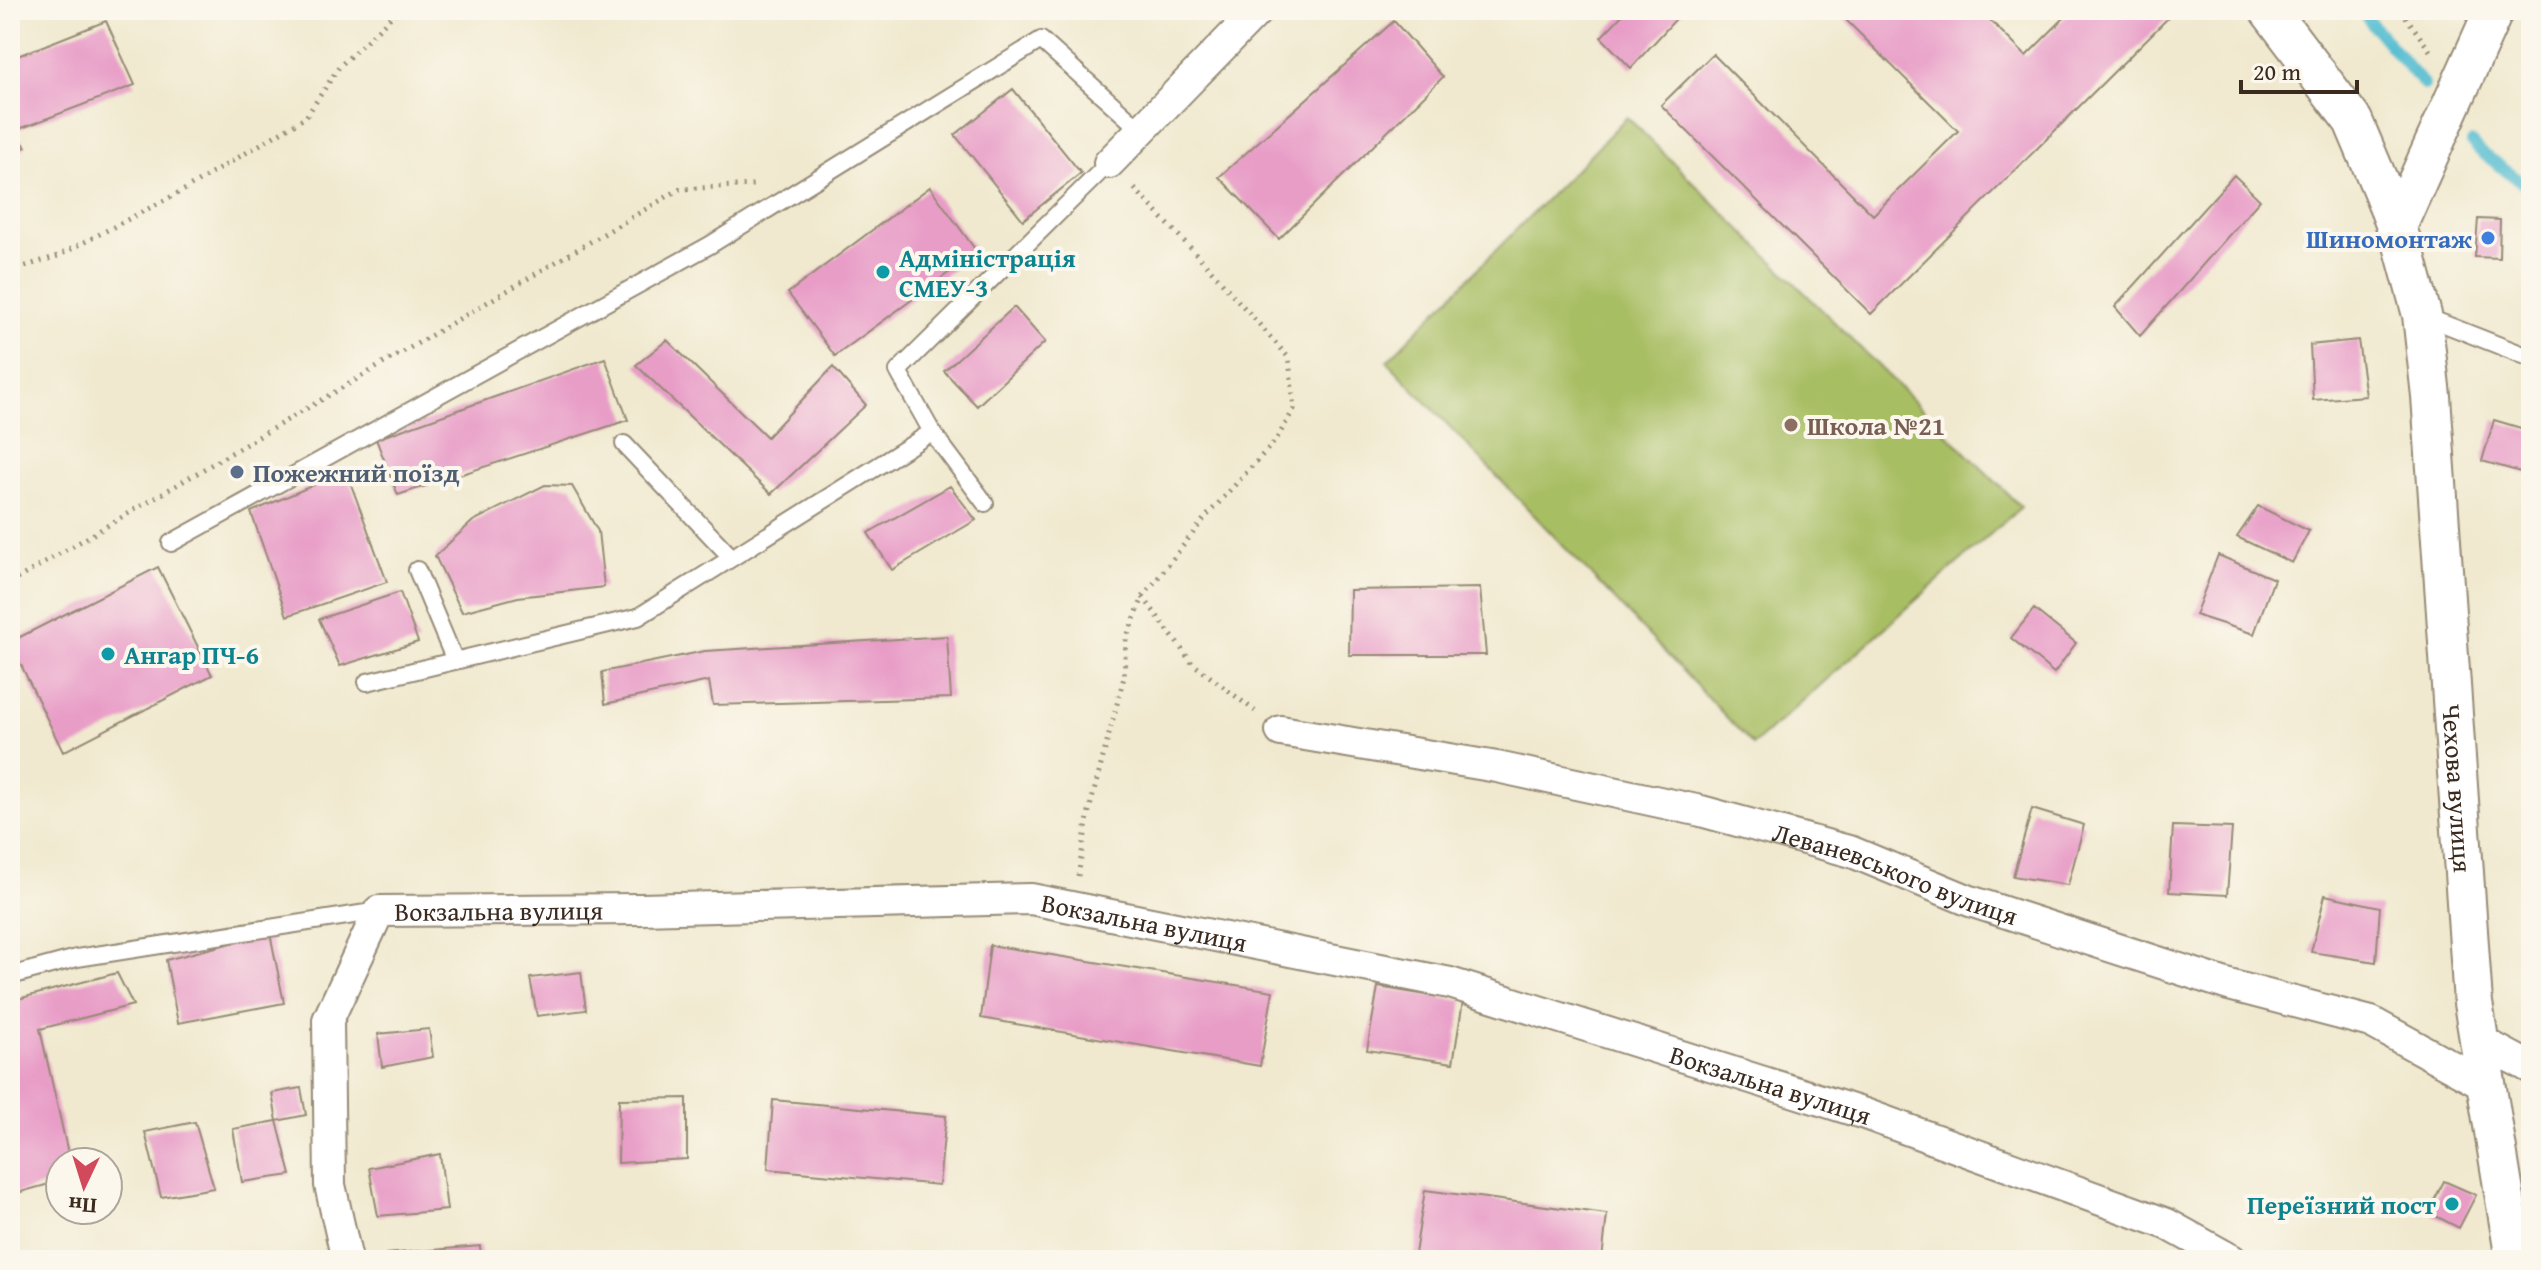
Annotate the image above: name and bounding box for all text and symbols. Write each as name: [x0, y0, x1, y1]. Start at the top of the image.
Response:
scale bar: [2241, 44, 2357, 94]
text: 20 m: [2253, 54, 2301, 89]
place label: Шиномонтаж: [2306, 219, 2472, 258]
marker: Шиномонтаж: [2479, 229, 2497, 247]
place label: Адміністрація СМЕУ-3: [899, 238, 1076, 307]
marker: Адміністрація СМЕУ-3: [874, 263, 892, 281]
place label: Школа №21: [1807, 406, 1945, 445]
marker: Школа №21: [1782, 416, 1800, 434]
place label: Пожежний поїзд: [253, 453, 460, 492]
marker: Пожежний поїзд: [228, 463, 246, 481]
place label: Ангар ПЧ-6: [124, 635, 259, 674]
marker: Ангар ПЧ-6: [99, 645, 117, 663]
street label: Чехова вулиця: [2433, 702, 2483, 874]
street label: Леваневського вулиця: [1768, 812, 2023, 935]
street label: Вокзальна вулиця: [1038, 882, 1251, 961]
street label: Вокзальна вулиця: [394, 890, 603, 930]
street label: Вокзальна вулиця: [1665, 1034, 1876, 1134]
north arrow: [44, 1146, 124, 1226]
place label: Переїзний пост: [2247, 1185, 2436, 1224]
text: Пн: [67, 1189, 98, 1223]
marker: Переїзний пост: [2443, 1195, 2461, 1213]

